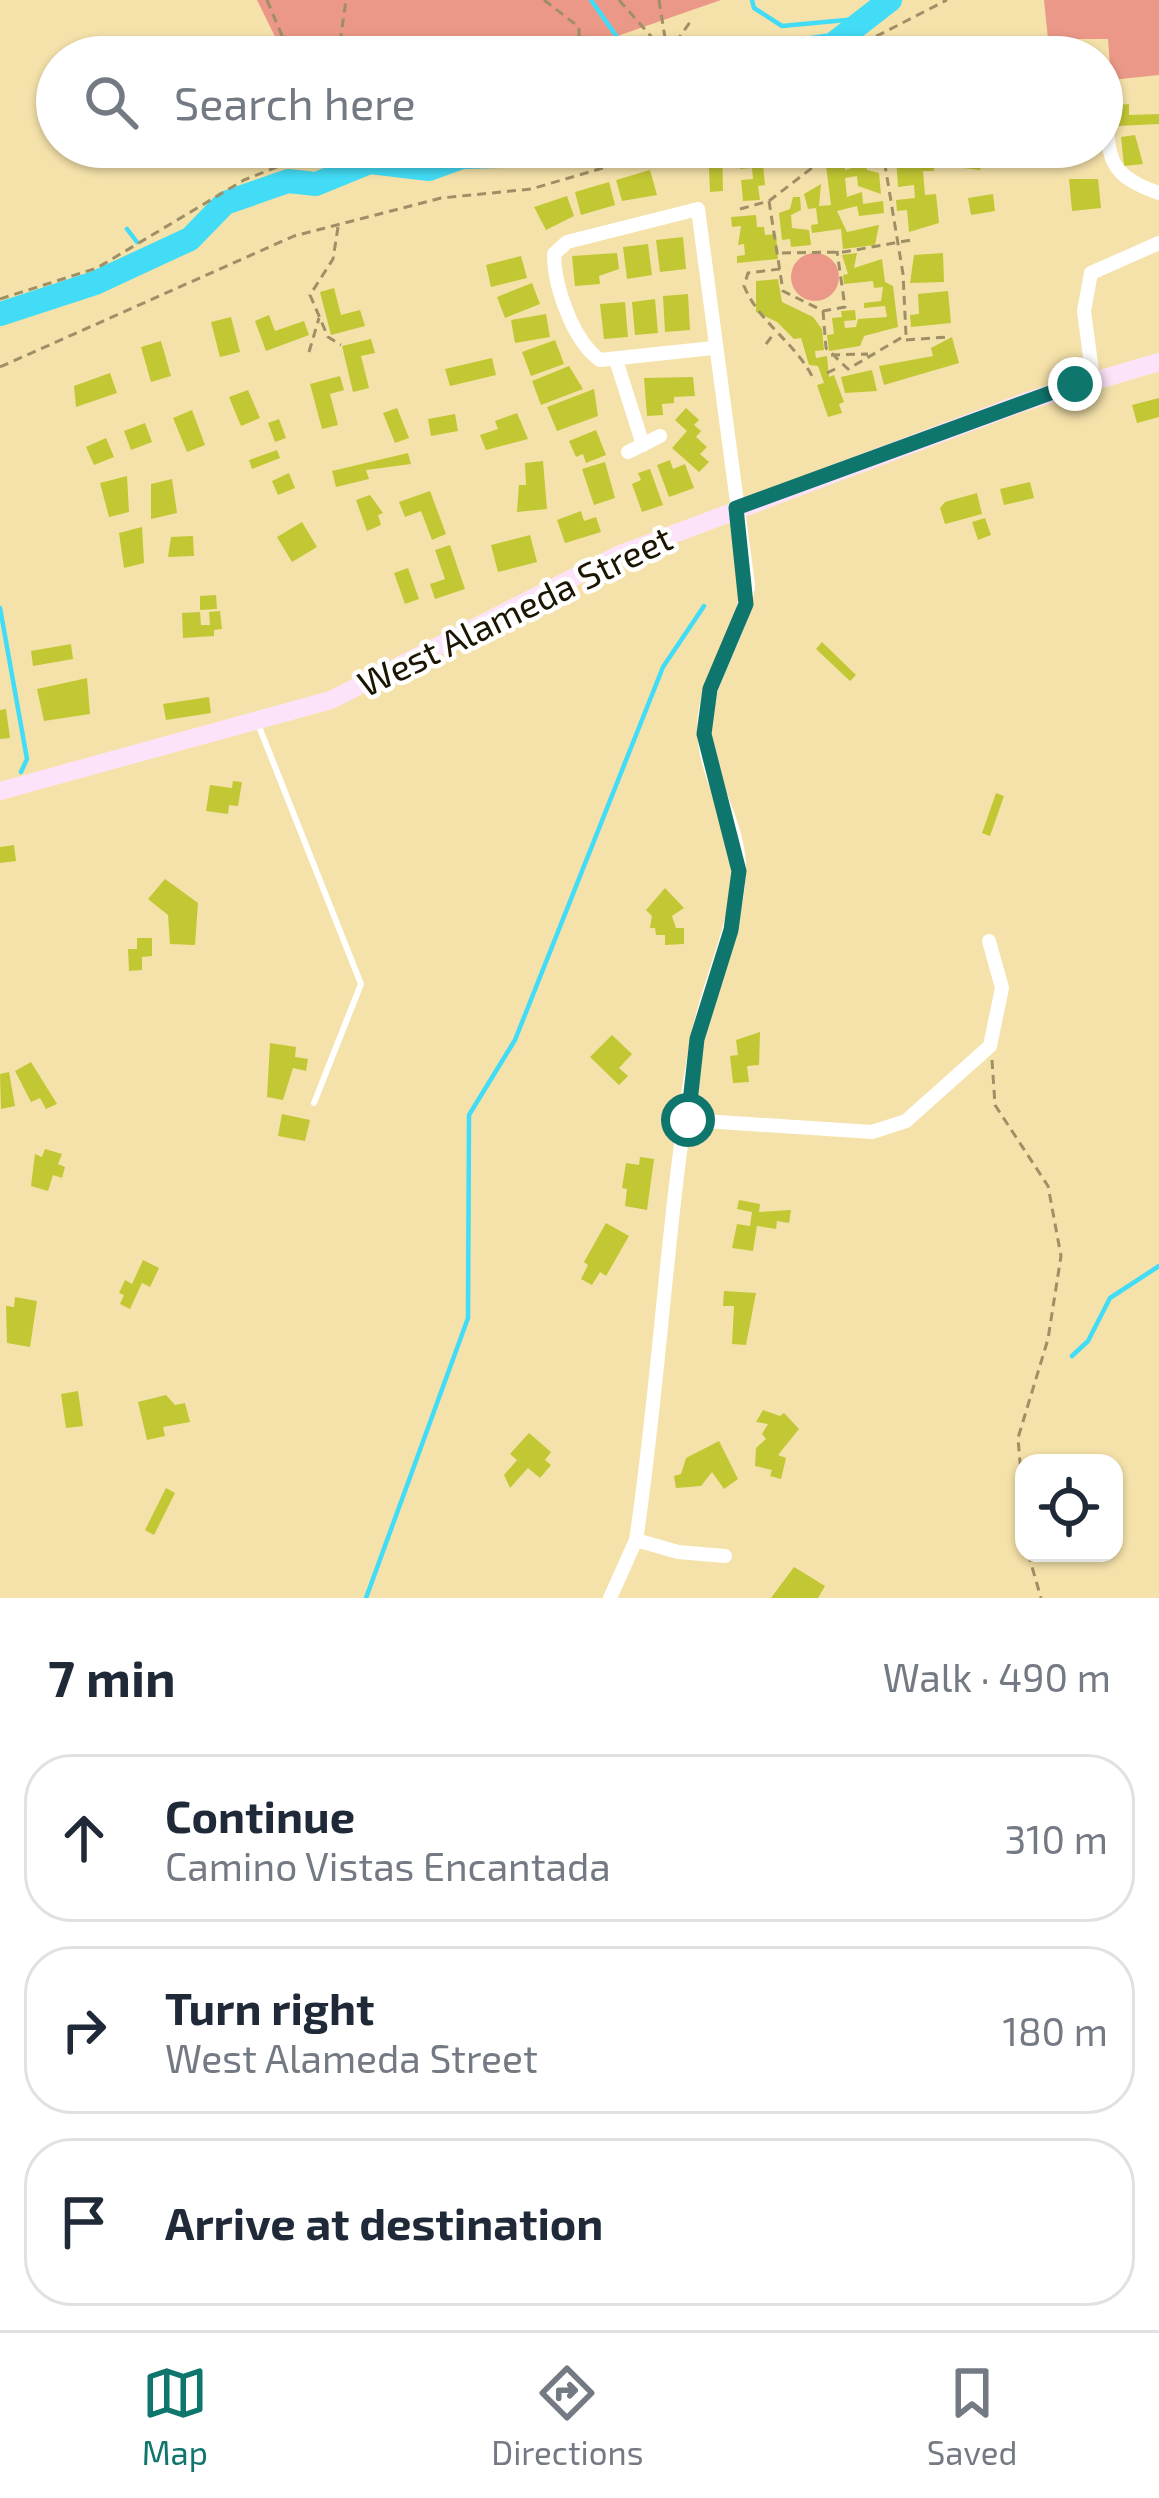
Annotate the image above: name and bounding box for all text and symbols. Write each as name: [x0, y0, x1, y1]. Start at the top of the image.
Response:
search box: [36, 36, 1123, 168]
icon: search: [78, 69, 144, 135]
text: Search here: [174, 75, 416, 129]
route end: [1048, 357, 1102, 411]
street label: West Alameda Street: [350, 515, 678, 704]
route start: [661, 1093, 715, 1147]
map controls: [1015, 1454, 1123, 1562]
button: locate: [1015, 1454, 1123, 1562]
text: 7 min: [48, 1646, 176, 1707]
text: Walk · 490 m: [883, 1653, 1111, 1700]
text: Continue: [165, 1788, 355, 1842]
icon: ahead: [51, 1805, 117, 1871]
text: 310 m: [1004, 1815, 1108, 1862]
text: Camino Vistas Encantada: [165, 1842, 611, 1889]
text: Turn right: [165, 1980, 374, 2034]
icon: right: [51, 1997, 117, 2063]
text: 180 m: [1002, 2007, 1108, 2054]
text: West Alameda Street: [165, 2034, 538, 2081]
icon: arrive: [51, 2189, 117, 2255]
text: Arrive at destination: [165, 2195, 603, 2249]
tab: Map: [142, 2360, 208, 2472]
tab: Directions: [491, 2360, 643, 2472]
tab: Saved: [927, 2360, 1017, 2472]

